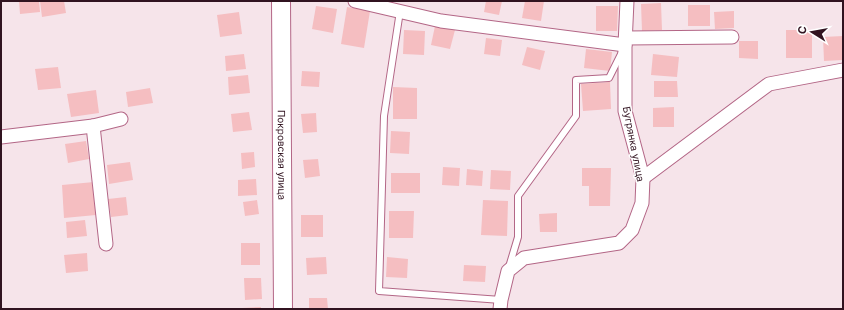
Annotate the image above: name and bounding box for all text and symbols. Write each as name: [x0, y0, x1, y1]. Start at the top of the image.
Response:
north arrow: [792, 12, 832, 52]
text: С: [795, 25, 810, 35]
street label: Бугрянка улица: [621, 105, 647, 183]
street label: Покровская улица: [276, 110, 288, 200]

